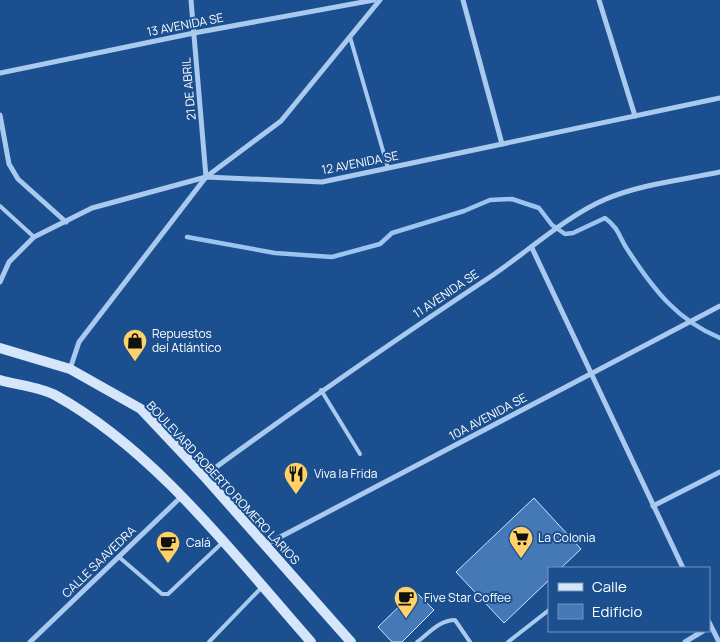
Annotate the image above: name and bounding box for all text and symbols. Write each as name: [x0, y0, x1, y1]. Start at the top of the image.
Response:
street label: 13 AVENIDA SE: [145, 9, 225, 40]
street label: 21 DE ABRIL: [177, 57, 200, 121]
street label: 12 AVENIDA SE: [320, 147, 400, 178]
street label: 11 AVENIDA SE: [410, 265, 482, 322]
place label: Repuestos del Atlántico: [152, 325, 221, 356]
shop icon: Repuestos del Atlántico: [122, 328, 148, 362]
street label: 10A AVENIDA SE: [446, 389, 530, 444]
street label: BOULEVARD ROBERTO ROMERO LARIOS: [143, 397, 304, 568]
restaurant icon: Viva la Frida: [283, 461, 309, 495]
place label: Viva la Frida: [314, 465, 377, 482]
street label: CALLE SAAVEDRA: [58, 522, 140, 601]
supermarket icon: La Colonia: [508, 525, 534, 559]
place label: La Colonia: [538, 529, 595, 546]
cafe icon: Calá: [155, 530, 181, 564]
place label: Calá: [186, 534, 211, 551]
legend: [548, 567, 710, 632]
text: Calle: [592, 576, 627, 597]
cafe icon: Five Star Coffee: [393, 585, 419, 619]
place label: Five Star Coffee: [424, 589, 511, 606]
text: Edificio: [592, 601, 643, 622]

